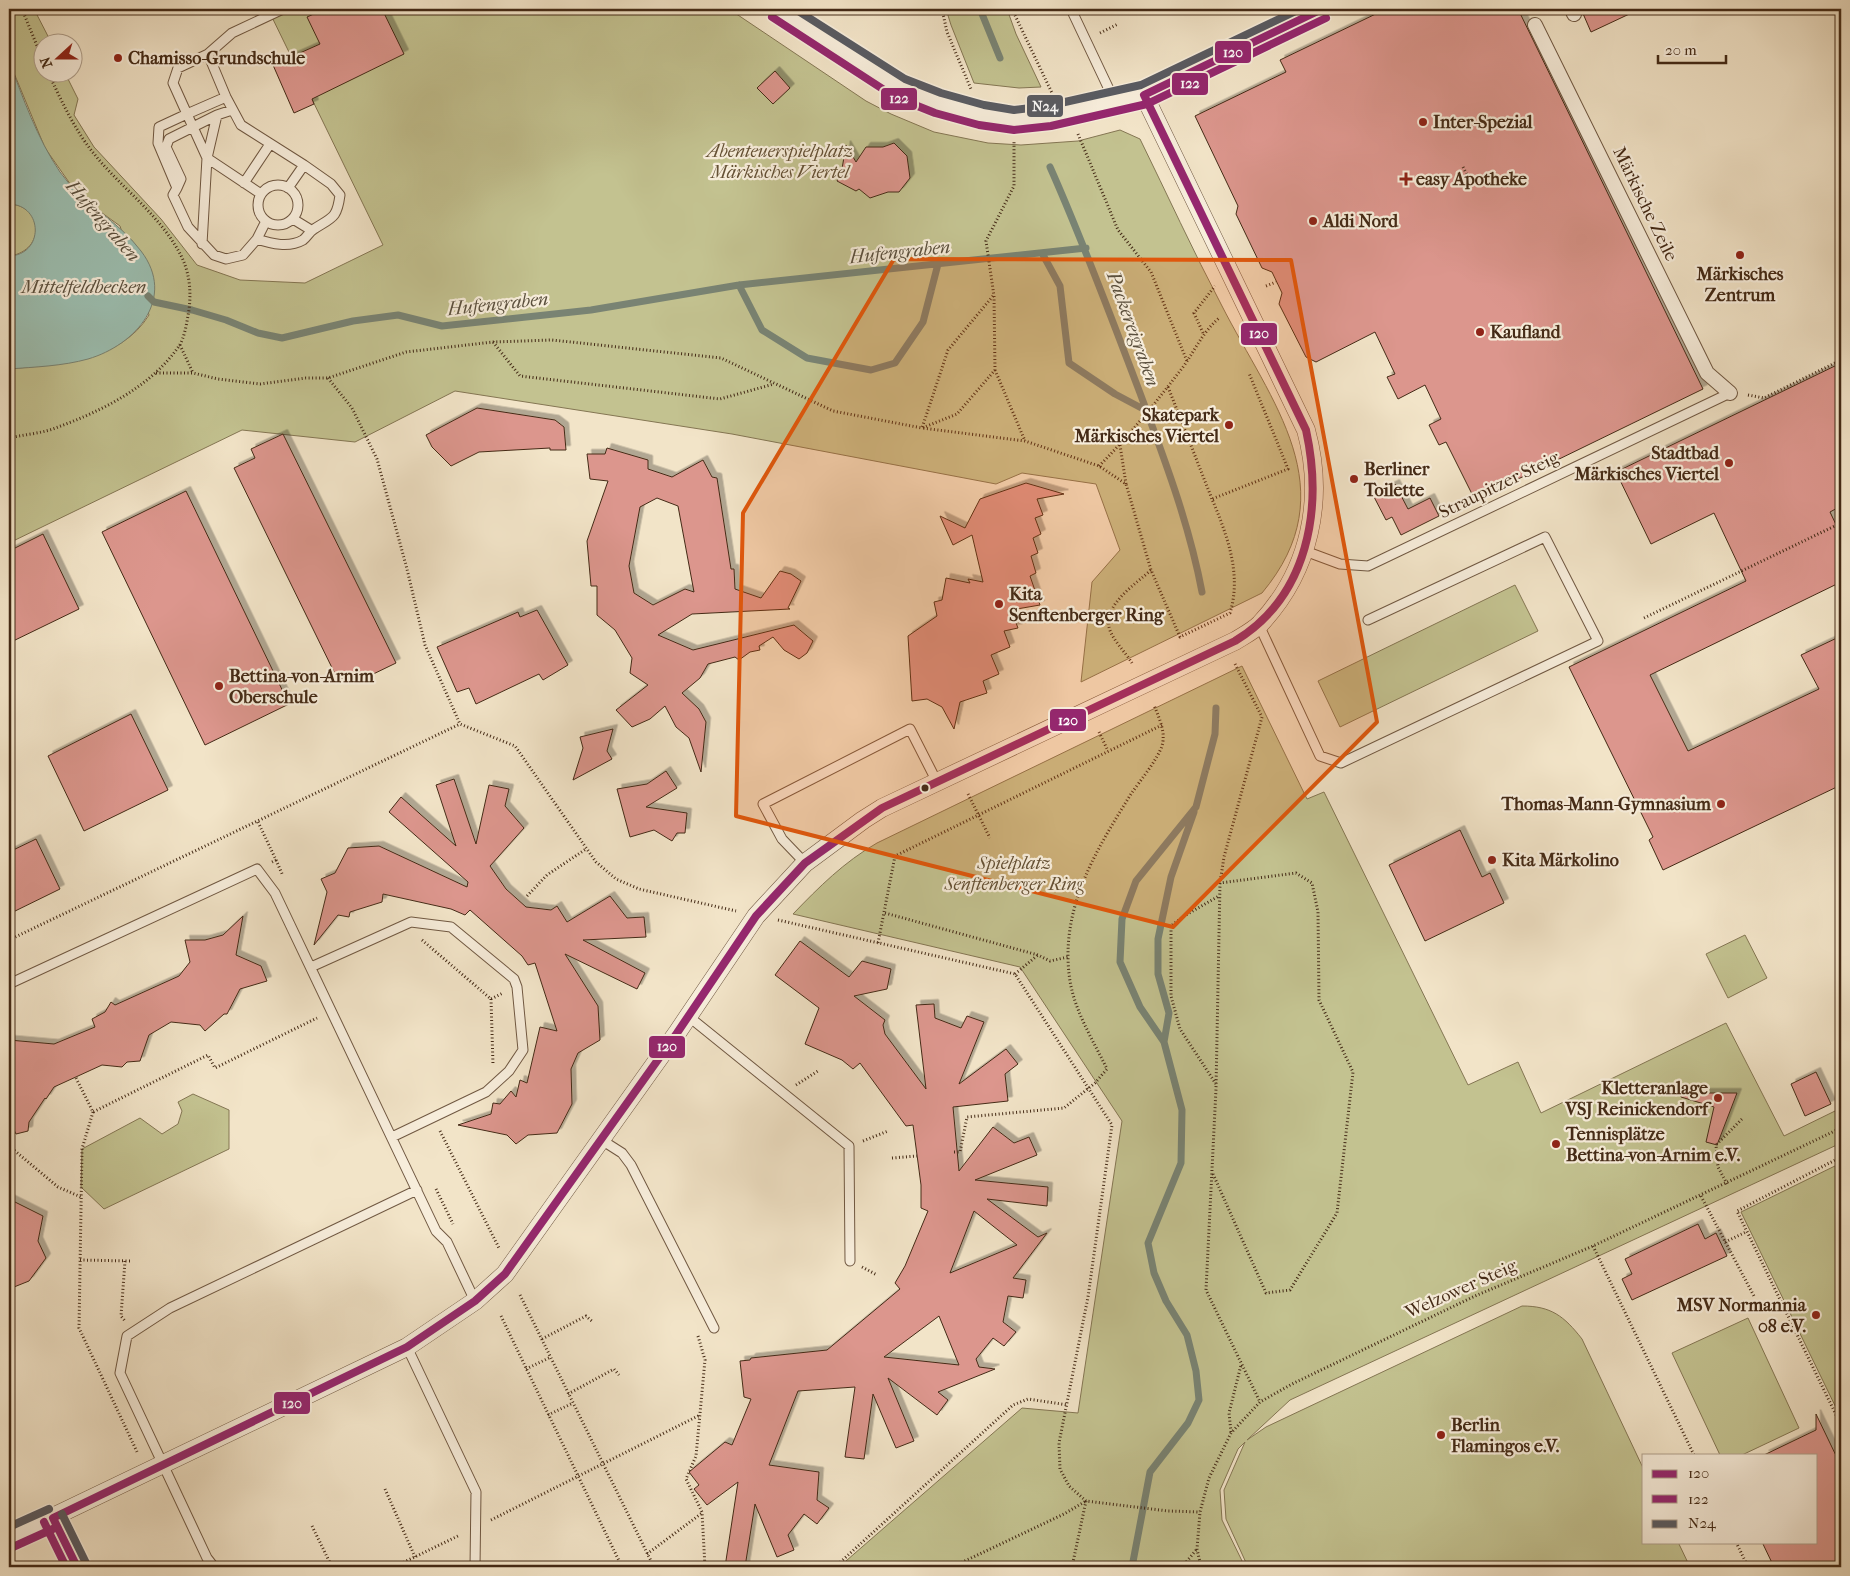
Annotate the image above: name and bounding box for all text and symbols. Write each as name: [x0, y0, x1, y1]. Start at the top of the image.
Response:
north arrow: [32, 32, 82, 82]
scale bar: [1658, 32, 1725, 64]
line badge: 120: [1214, 40, 1252, 64]
text: 20 m: [1665, 41, 1697, 59]
text: 120: [1223, 44, 1243, 61]
place label: Chamisso-Grundschule: [128, 48, 305, 69]
marker: Chamisso-Grundschule: [112, 52, 124, 64]
text: N: [36, 54, 56, 70]
line badge: 122: [1171, 72, 1209, 96]
text: 122: [1180, 75, 1200, 92]
line badge: 122: [880, 87, 918, 111]
text: 122: [889, 90, 909, 107]
line badge: N24: [1026, 94, 1064, 118]
text: N24: [1032, 98, 1059, 115]
place label: Inter-Spezial: [1433, 112, 1534, 133]
marker: Inter-Spezial: [1417, 116, 1429, 128]
park label: Abenteuerspielplatz Märkisches Viertel: [705, 141, 853, 183]
street label: Märkische Zeile: [1608, 144, 1682, 265]
place label: easy Apotheke: [1416, 169, 1527, 190]
marker: easy Apotheke: [1400, 173, 1412, 185]
water label: Hufengraben: [61, 175, 144, 266]
place label: Aldi Nord: [1322, 211, 1399, 232]
marker: Aldi Nord: [1307, 215, 1319, 227]
water label: Hufengraben: [848, 236, 951, 268]
marker: Märkisches Zentrum: [1734, 249, 1746, 261]
place label: Märkisches Zentrum: [1696, 264, 1784, 306]
water label: Packereigraben: [1102, 268, 1164, 389]
water label: Mittelfeldbecken: [20, 276, 146, 298]
water label: Hufengraben: [446, 288, 549, 320]
line badge: 120: [1240, 322, 1278, 346]
place label: Kaufland: [1490, 322, 1562, 343]
text: 120: [1249, 325, 1269, 342]
marker: Kaufland: [1474, 326, 1486, 338]
place label: Skatepark Märkisches Viertel: [1073, 405, 1220, 447]
marker: Skatepark Märkisches Viertel: [1223, 419, 1235, 431]
place label: Stadtbad Märkisches Viertel: [1573, 443, 1720, 485]
street label: Straupitzer Steig: [1436, 447, 1563, 523]
marker: Stadtbad Märkisches Viertel: [1723, 457, 1735, 469]
place label: Berliner Toilette: [1363, 459, 1430, 501]
marker: Berliner Toilette: [1348, 473, 1360, 485]
place label: Kita Senftenberger Ring: [1009, 584, 1165, 626]
marker: Kita Senftenberger Ring: [993, 598, 1005, 610]
place label: Bettina-von-Arnim Oberschule: [229, 666, 375, 708]
marker: Bettina-von-Arnim Oberschule: [213, 680, 225, 692]
line badge: 120: [1049, 708, 1087, 732]
text: 120: [1058, 712, 1078, 729]
unlabelled marker: [920, 783, 930, 793]
place label: Thomas-Mann-Gymnasium: [1501, 794, 1712, 815]
marker: Thomas-Mann-Gymnasium: [1715, 798, 1727, 810]
place label: Kita Märkolino: [1502, 850, 1619, 871]
park label: Spielplatz Senftenberger Ring: [944, 853, 1084, 895]
marker: Kita Märkolino: [1486, 854, 1498, 866]
line badge: 120: [648, 1035, 686, 1059]
text: 120: [657, 1038, 677, 1055]
place label: Kletteranlage VSJ Reinickendorf: [1564, 1078, 1712, 1120]
marker: Kletteranlage VSJ Reinickendorf: [1712, 1092, 1724, 1104]
place label: Tennisplätze Bettina-von-Arnim e.V.: [1565, 1124, 1741, 1166]
marker: Tennisplätze Bettina-von-Arnim e.V.: [1550, 1138, 1562, 1150]
street label: Welzower Steig: [1401, 1255, 1520, 1323]
place label: MSV Normannia 08 e.V.: [1676, 1295, 1807, 1337]
marker: MSV Normannia 08 e.V.: [1810, 1309, 1822, 1321]
line badge: 120: [273, 1391, 311, 1415]
text: 120: [282, 1395, 302, 1412]
place label: Berlin Flamingos e.V.: [1450, 1415, 1560, 1457]
marker: Berlin Flamingos e.V.: [1435, 1429, 1447, 1441]
legend: [1642, 1454, 1818, 1544]
text: 120: [1688, 1464, 1709, 1482]
text: 122: [1688, 1490, 1709, 1508]
text: N24: [1688, 1514, 1717, 1532]

